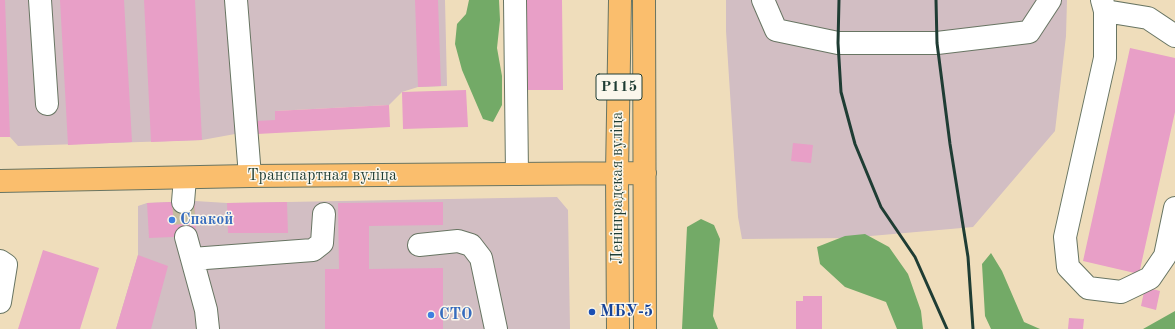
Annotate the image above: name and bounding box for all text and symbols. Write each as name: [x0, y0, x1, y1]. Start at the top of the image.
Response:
road number: Р115: [596, 74, 642, 100]
street label: Ленінградская вуліца: [608, 112, 628, 264]
street label: Транспартная вуліца: [247, 166, 397, 186]
place label: Спакой: [180, 210, 233, 230]
marker: Спакой: [167, 215, 177, 225]
place label: МБУ-5: [600, 302, 653, 322]
place label: СТО: [439, 305, 472, 325]
marker: МБУ-5: [587, 307, 597, 317]
marker: СТО: [426, 310, 436, 320]

